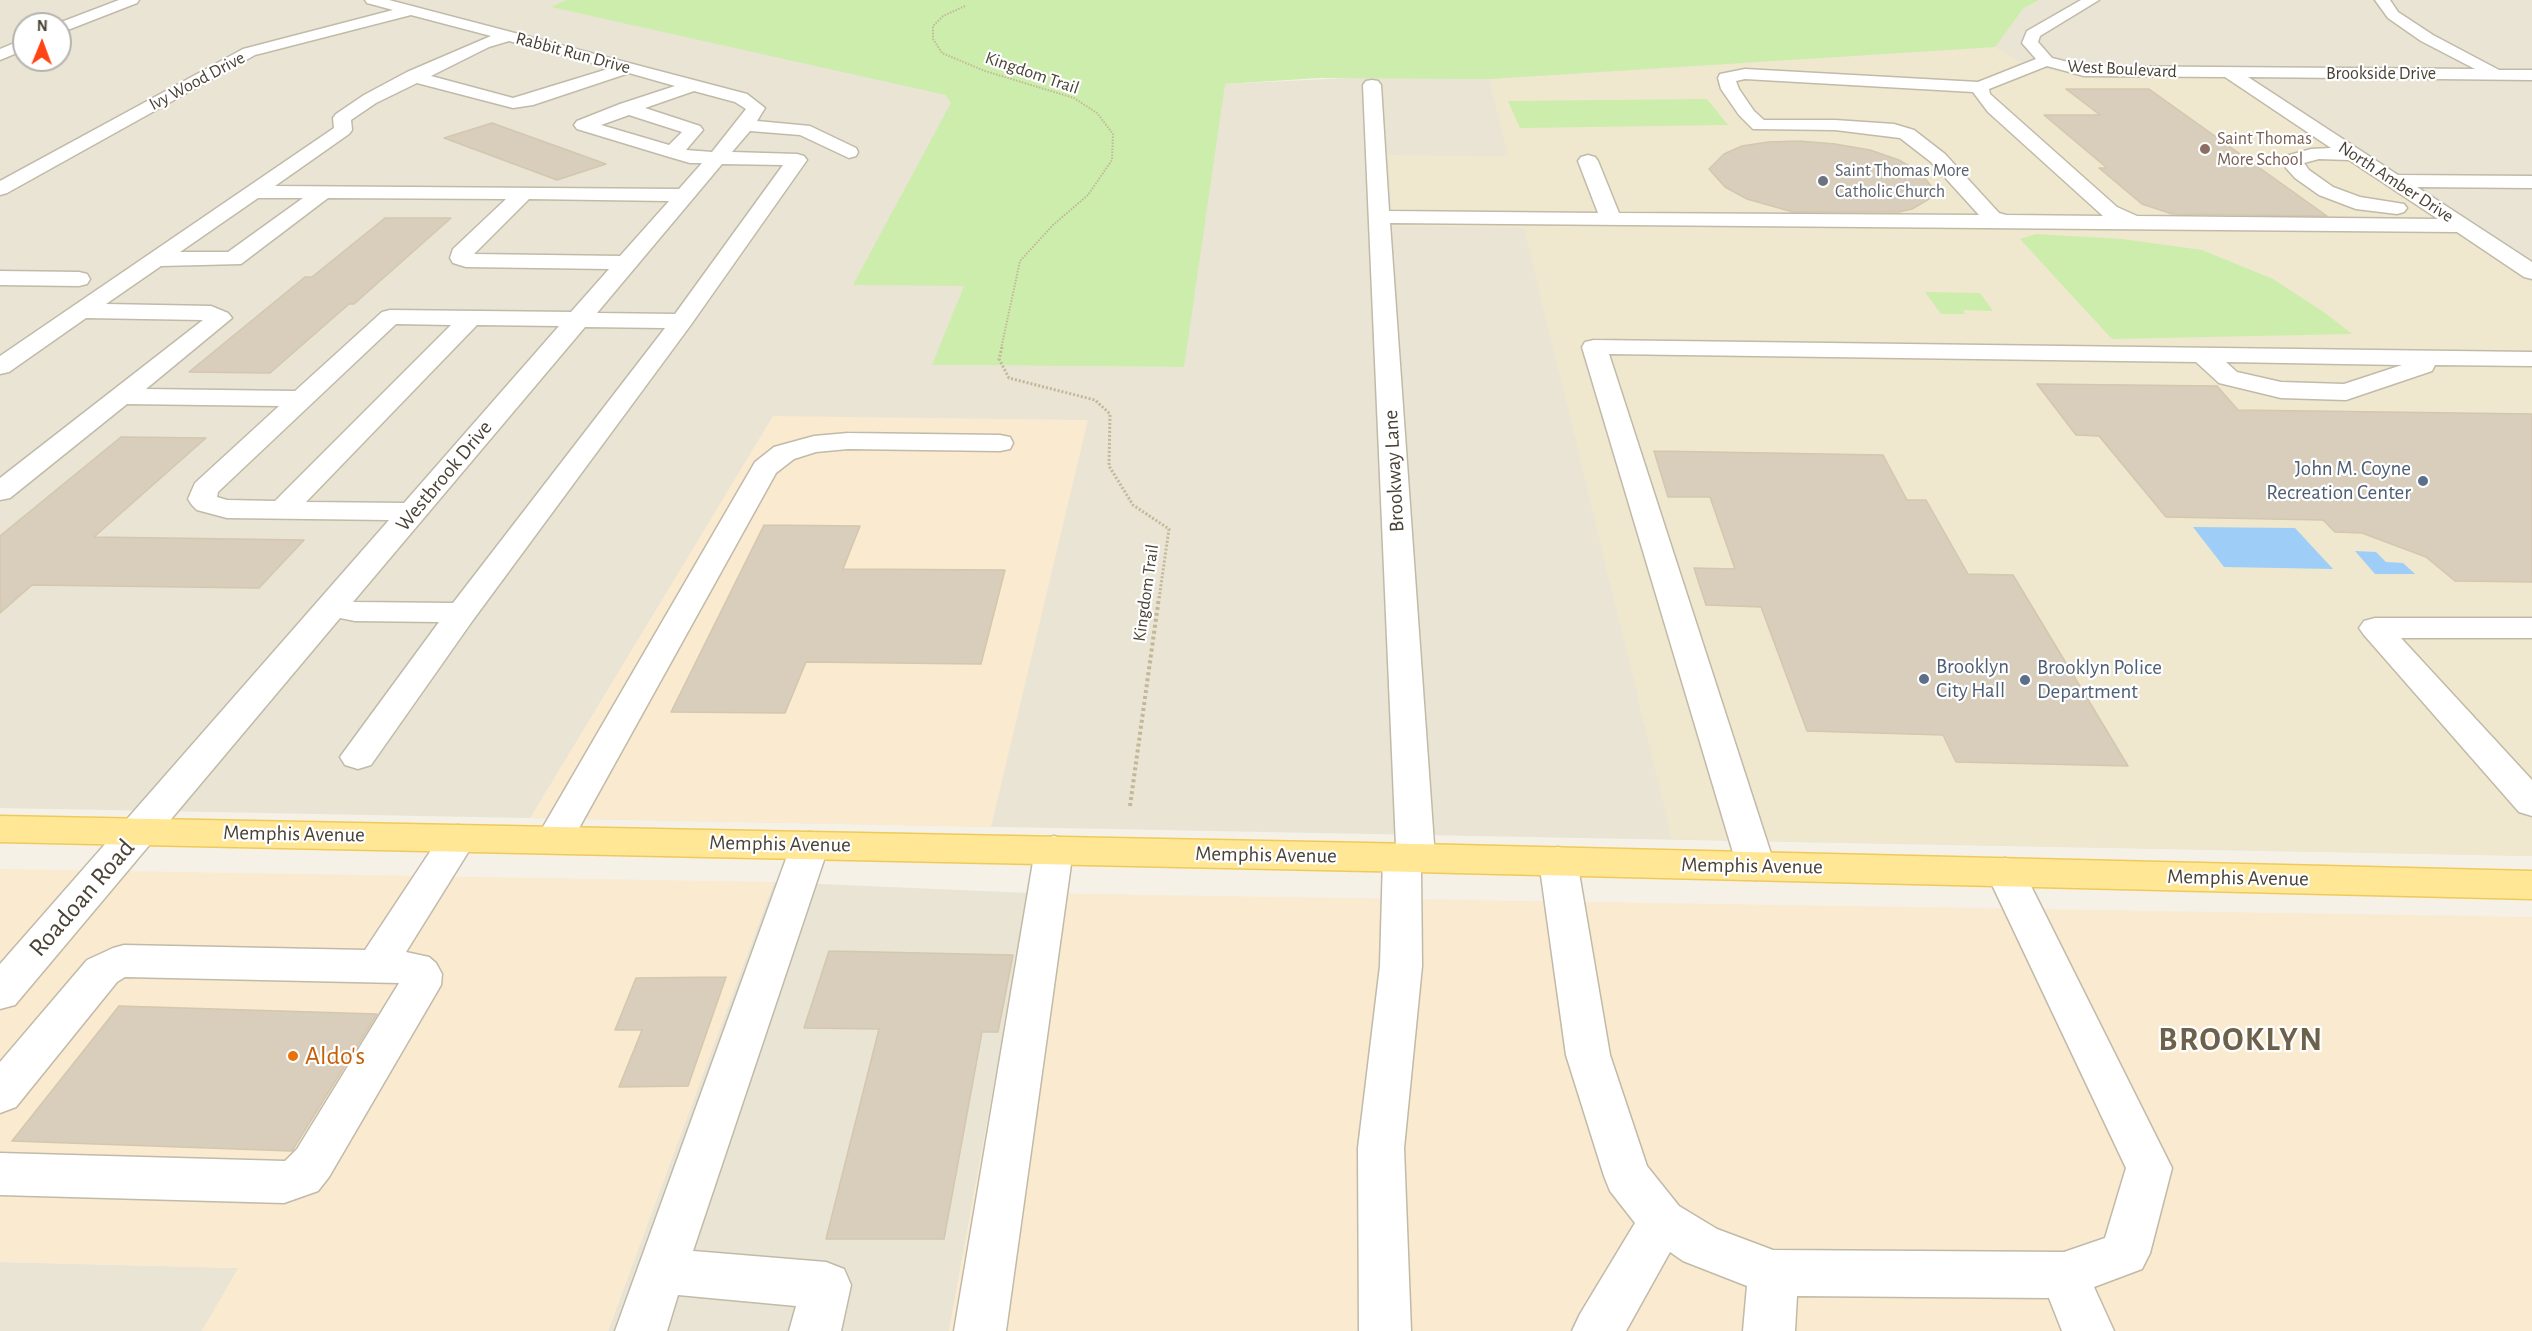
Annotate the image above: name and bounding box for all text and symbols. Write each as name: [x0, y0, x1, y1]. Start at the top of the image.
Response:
north arrow: [12, 12, 72, 72]
text: N: [37, 18, 48, 34]
street label: Rabbit Run Drive: [513, 27, 633, 79]
street label: Ivy Wood Drive: [145, 47, 249, 115]
street label: Kingdom Trail: [982, 47, 1082, 99]
street label: West Boulevard: [2067, 55, 2177, 83]
street label: Brookside Drive: [2326, 63, 2436, 85]
place label: Saint Thomas More School: [2217, 128, 2312, 170]
street label: North Amber Drive: [2334, 137, 2458, 227]
marker: Saint Thomas More School: [2198, 142, 2212, 156]
place label: Saint Thomas More Catholic Church: [1835, 160, 1969, 202]
marker: Saint Thomas More Catholic Church: [1816, 174, 1830, 188]
street label: Brookway Lane: [1378, 409, 1410, 533]
street label: Westbrook Drive: [390, 416, 498, 536]
place label: John M. Coyne Recreation Center: [2266, 456, 2411, 506]
marker: John M. Coyne Recreation Center: [2416, 474, 2430, 488]
street label: Kingdom Trail: [1128, 543, 1164, 643]
place label: Brooklyn City Hall: [1936, 654, 2009, 704]
place label: Brooklyn Police Department: [2037, 655, 2162, 705]
marker: Brooklyn City Hall: [1917, 672, 1931, 686]
marker: Brooklyn Police Department: [2018, 673, 2032, 687]
street label: Memphis Avenue: [223, 820, 365, 848]
street label: Memphis Avenue: [709, 830, 851, 858]
street label: Roadoan Road: [22, 833, 142, 963]
street label: Memphis Avenue: [1195, 841, 1337, 869]
street label: Memphis Avenue: [1681, 852, 1823, 880]
street label: Memphis Avenue: [2167, 864, 2309, 892]
district label: BROOKLYN: [2158, 1020, 2324, 1060]
place label: Aldo's: [305, 1040, 365, 1072]
marker: Aldo's: [286, 1049, 300, 1063]

